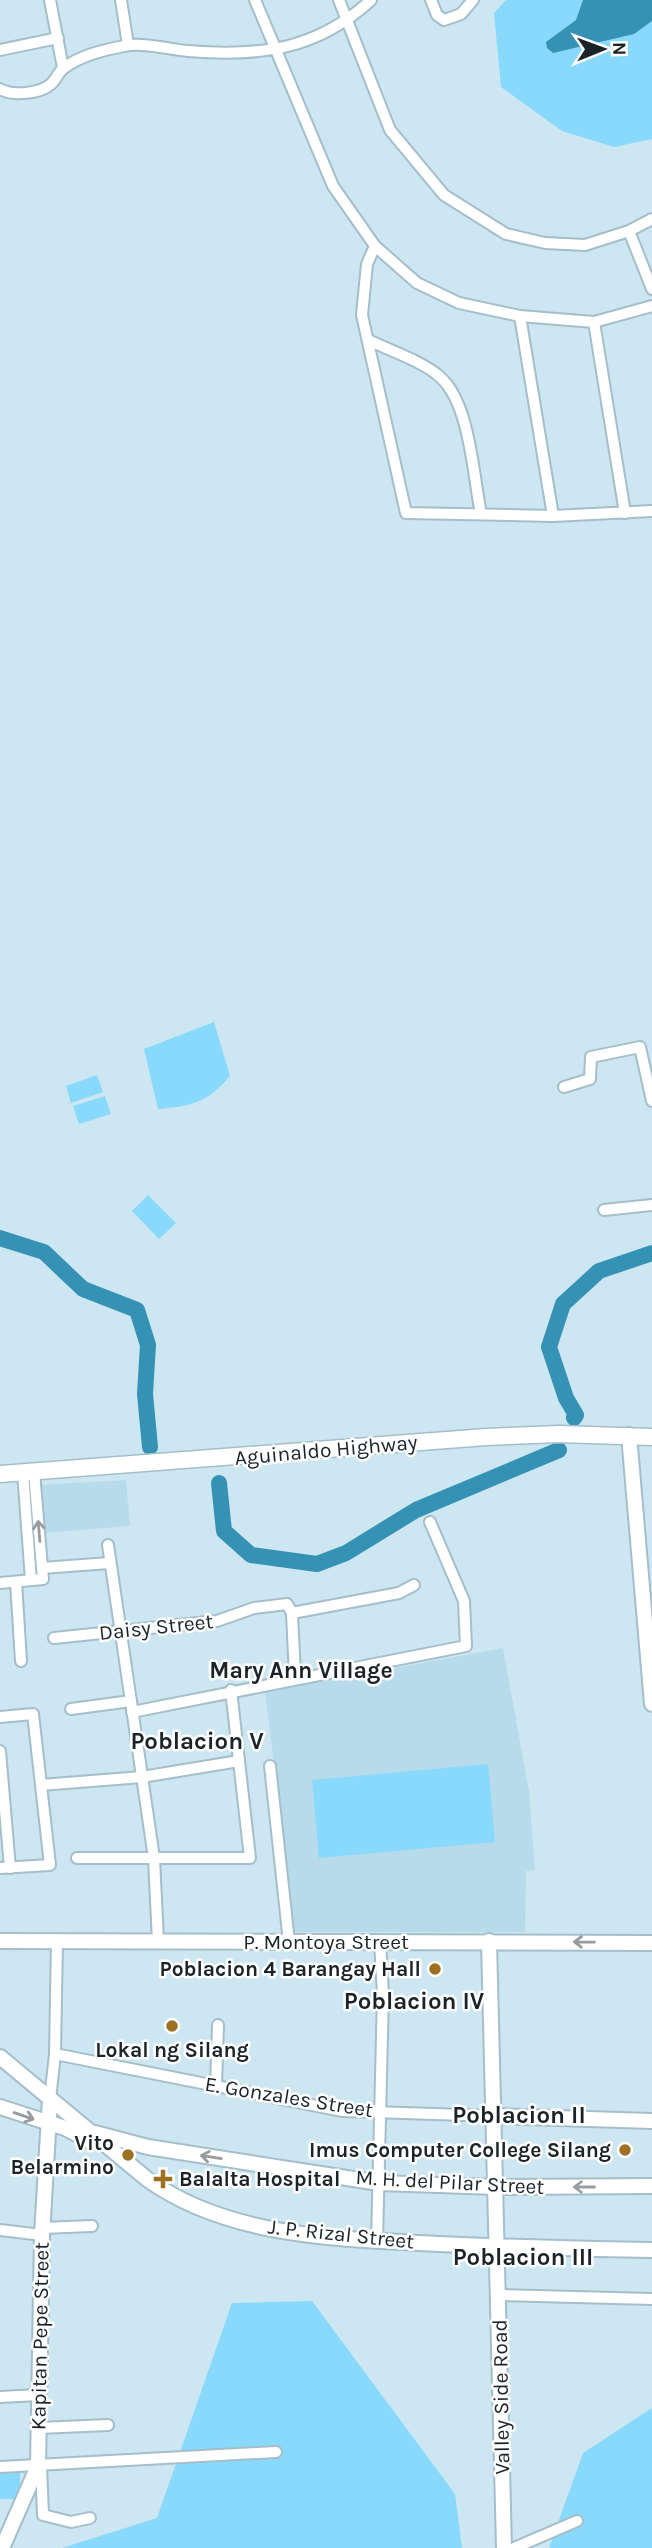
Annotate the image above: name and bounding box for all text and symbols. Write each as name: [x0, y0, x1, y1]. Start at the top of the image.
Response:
north arrow: [568, 14, 638, 84]
text: N: [608, 42, 630, 56]
street label: Aguinaldo Highway: [234, 1430, 419, 1470]
one-way arrow: [32, 1520, 45, 1543]
street label: Daisy Street: [98, 1609, 214, 1645]
district label: Mary Ann Village: [209, 1657, 393, 1684]
district label: Poblacion V: [130, 1727, 264, 1755]
street label: P. Montoya Street: [243, 1930, 409, 1954]
one-way arrow: [573, 1935, 596, 1949]
place label: Poblacion 4 Barangay Hall: [159, 1957, 421, 1981]
marker: Poblacion 4 Barangay Hall: [427, 1961, 443, 1977]
district label: Poblacion IV: [344, 1987, 485, 2015]
marker: Lokal ng Silang: [164, 2018, 180, 2034]
place label: Lokal ng Silang: [95, 2038, 249, 2062]
street label: E. Gonzales Street: [203, 2072, 375, 2122]
district label: Poblacion II: [452, 2101, 586, 2129]
one-way arrow: [13, 2111, 35, 2123]
place label: Vito Belarmino: [11, 2131, 114, 2179]
place label: Imus Computer College Silang: [309, 2138, 611, 2162]
marker: Imus Computer College Silang: [617, 2142, 633, 2158]
marker: Vito Belarmino: [120, 2147, 136, 2163]
one-way arrow: [200, 2150, 223, 2163]
street label: M. H. del Pilar Street: [355, 2165, 545, 2199]
place label: Balalta Hospital: [179, 2167, 340, 2191]
marker: Balalta Hospital: [153, 2169, 173, 2189]
one-way arrow: [573, 2180, 596, 2194]
street label: J. P. Rizal Street: [267, 2214, 415, 2254]
street label: Kapitan Pepe Street: [26, 2242, 54, 2430]
district label: Poblacion III: [453, 2243, 593, 2271]
street label: Valley Side Road: [488, 2319, 514, 2475]

